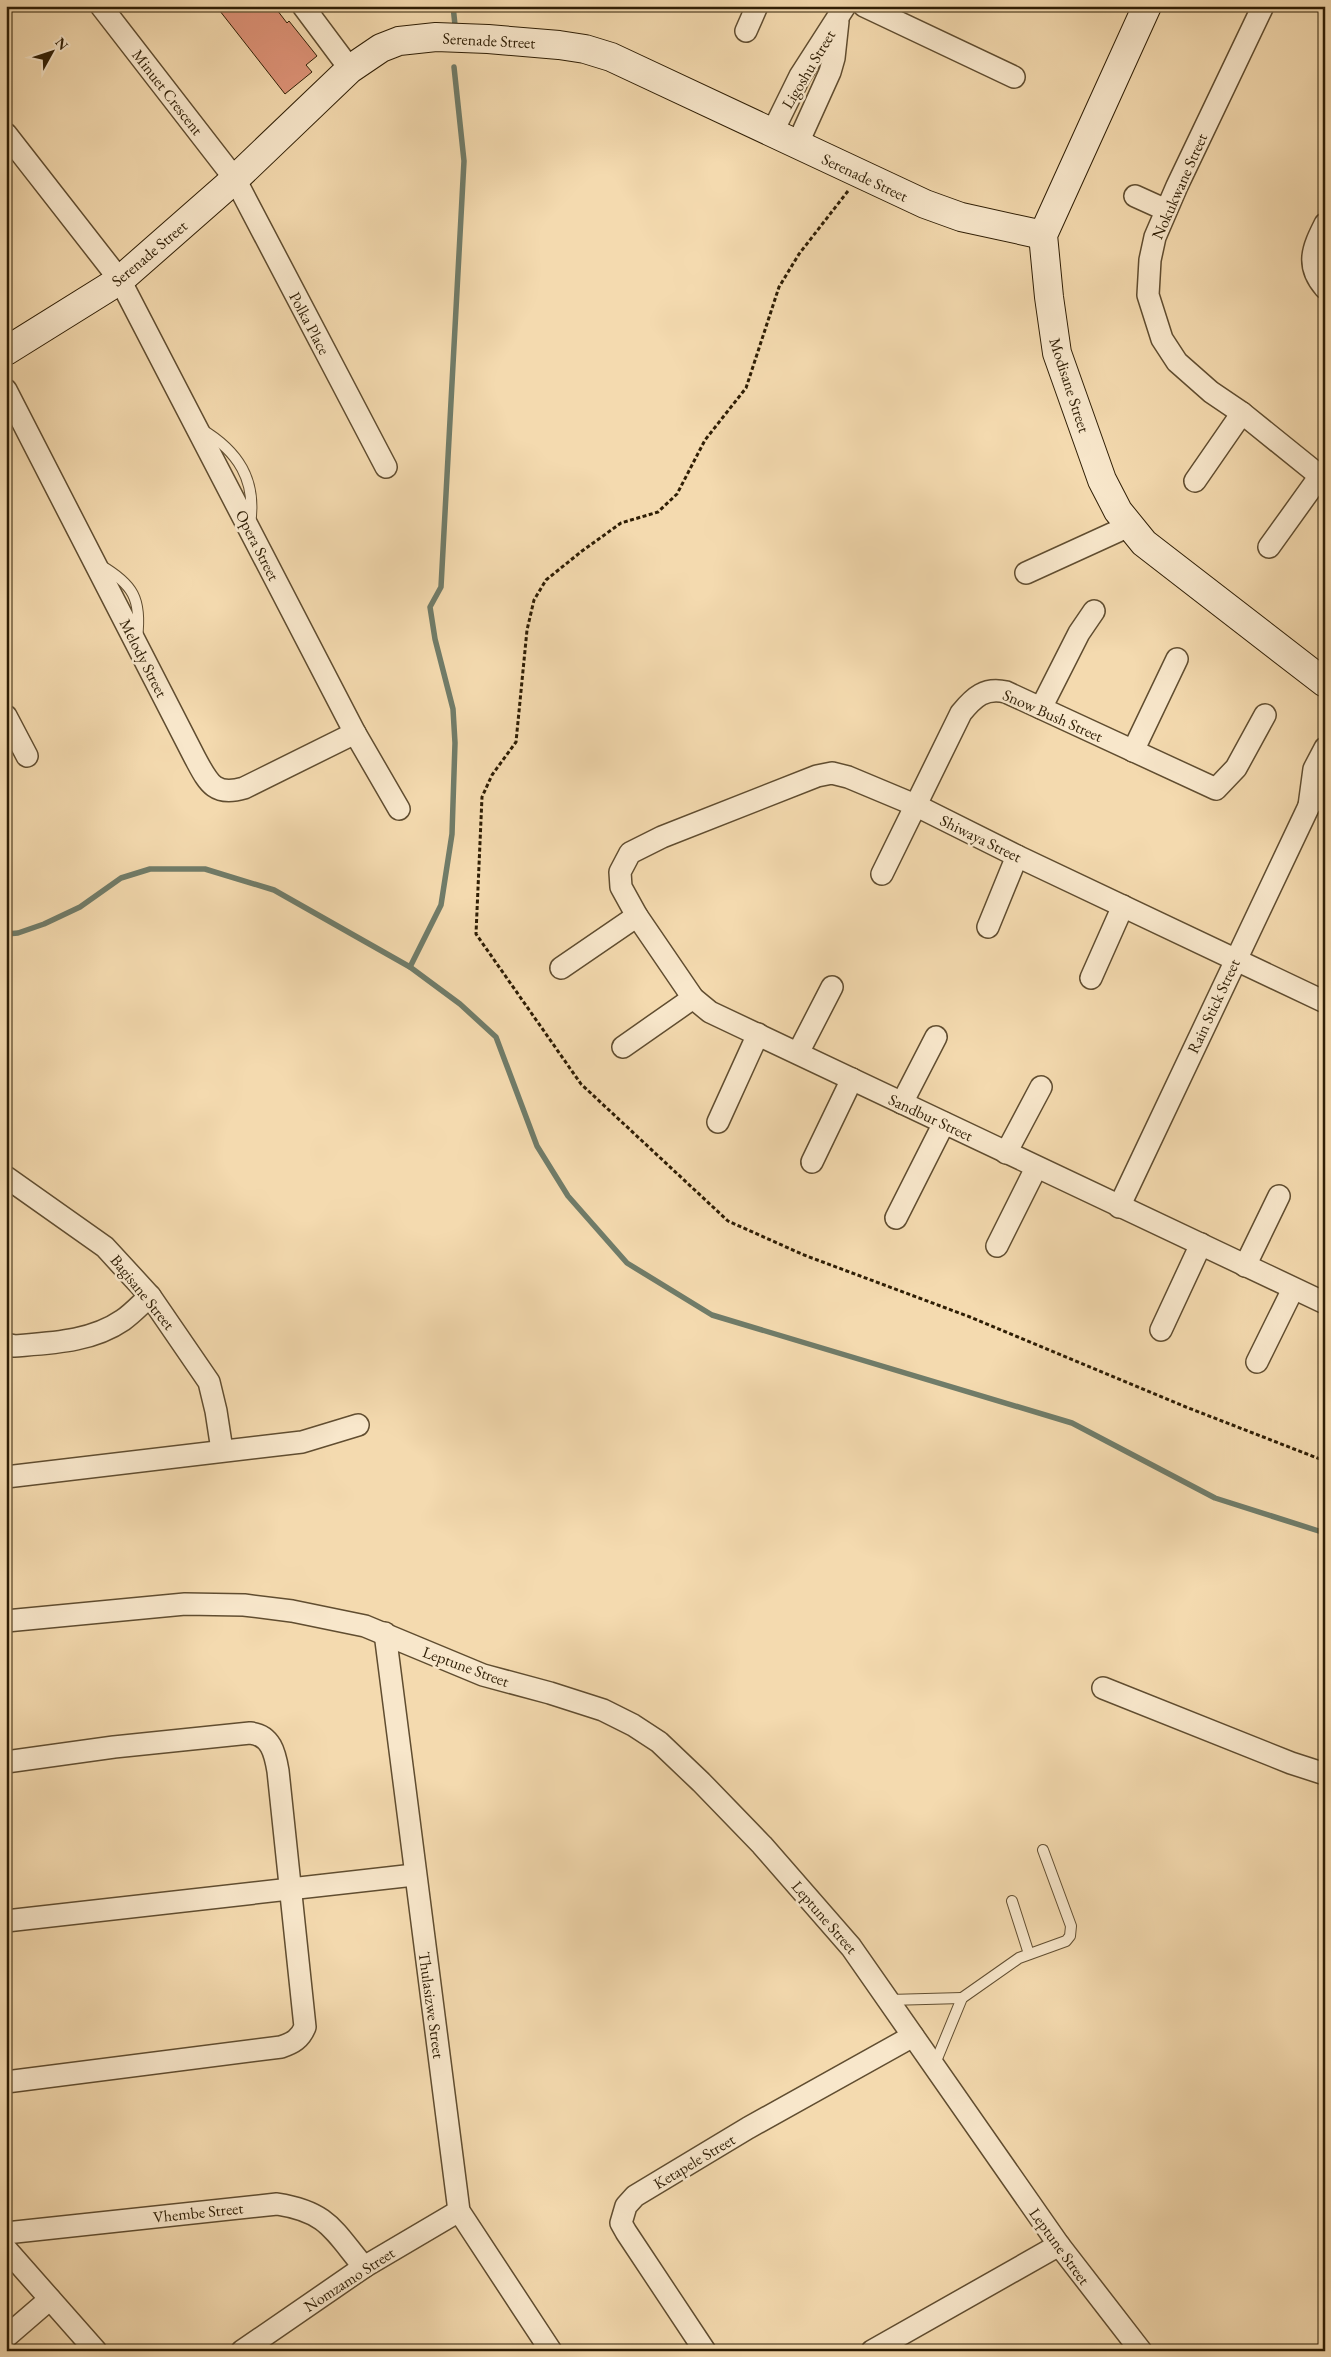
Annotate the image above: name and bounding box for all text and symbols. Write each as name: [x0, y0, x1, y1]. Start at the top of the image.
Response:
street label: Ligoshu Street: [777, 26, 840, 113]
north arrow: [28, 28, 78, 78]
street label: Serenade Street: [442, 28, 536, 53]
text: N: [51, 34, 73, 54]
street label: Minuet Crescent: [127, 45, 208, 140]
street label: Nokukwane Street: [1147, 130, 1212, 243]
street label: Serenade Street: [818, 148, 911, 207]
street label: Serenade Street: [107, 216, 192, 291]
street label: Polka Place: [284, 288, 335, 358]
street label: Modisane Street: [1044, 335, 1095, 435]
street label: Opera Street: [231, 506, 284, 584]
street label: Melody Street: [115, 615, 172, 701]
street label: Snow Bush Street: [1000, 684, 1106, 747]
street label: Shiwaya Street: [937, 810, 1025, 867]
street label: Rain Stick Street: [1182, 955, 1245, 1057]
street label: Sandbur Street: [885, 1089, 976, 1146]
street label: Bagisane Street: [106, 1250, 179, 1334]
street label: Leptune Street: [420, 1641, 512, 1692]
street label: Leptune Street: [787, 1876, 862, 1958]
street label: Thulasizwe Street: [414, 1950, 449, 2060]
street label: Ketapele Street: [650, 2129, 739, 2194]
street label: Vhembe Street: [152, 2197, 244, 2228]
street label: Leptune Street: [1025, 2204, 1095, 2289]
street label: Nomzamo Street: [300, 2242, 399, 2317]

